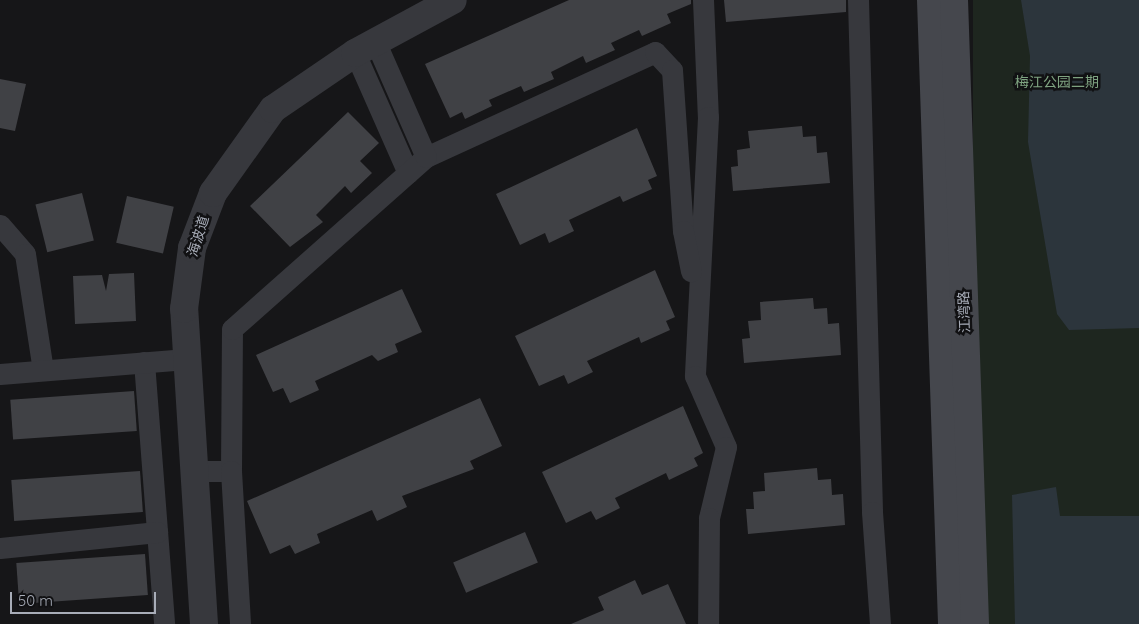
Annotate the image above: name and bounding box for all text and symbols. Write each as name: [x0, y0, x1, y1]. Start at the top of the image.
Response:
park label: 梅江公园二期: [1015, 74, 1099, 90]
street label: 海波道: [184, 213, 212, 259]
street label: 江湾路: [955, 291, 973, 333]
scale bar: [12, 582, 159, 614]
text: 50 m: [18, 591, 53, 610]

